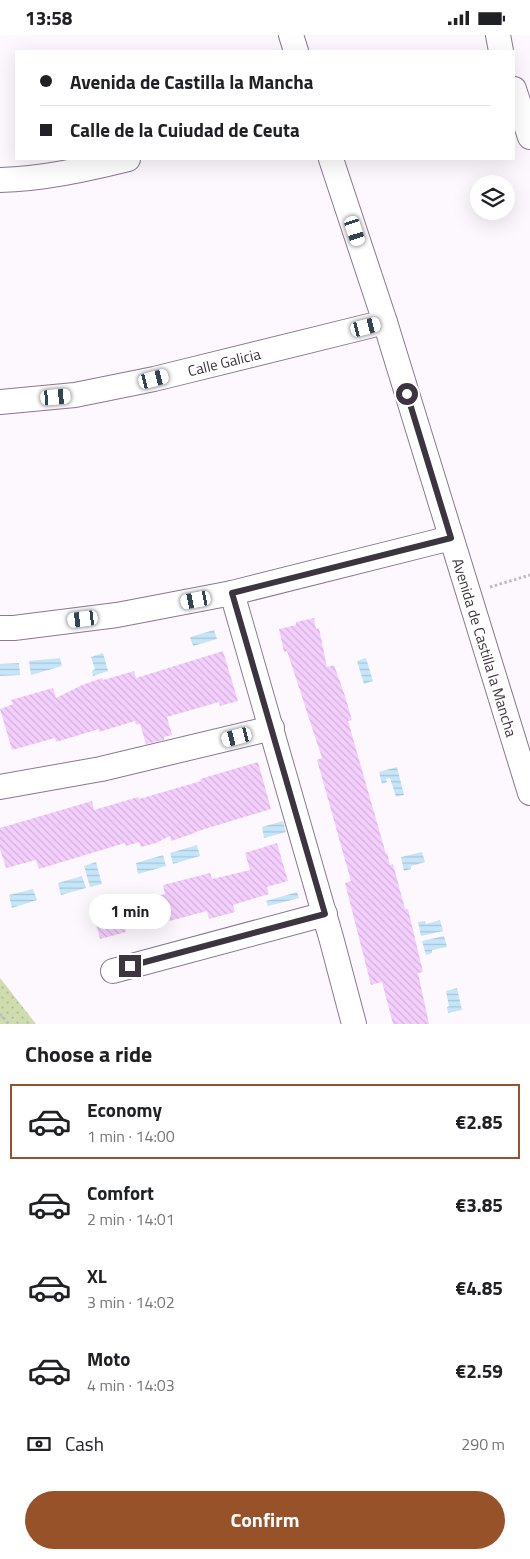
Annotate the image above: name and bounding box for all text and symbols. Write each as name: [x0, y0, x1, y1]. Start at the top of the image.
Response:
text: 13:58: [25, 3, 72, 32]
text: Avenida de Castilla la Mancha: [70, 67, 313, 96]
text: Calle de la Cuiudad de Ceuta: [70, 115, 300, 144]
map controls: [470, 175, 515, 220]
button: layers: [470, 175, 515, 220]
car: [343, 214, 366, 248]
car: [349, 316, 382, 338]
street label: Calle Galicia: [185, 342, 263, 382]
car: [137, 368, 170, 390]
route start: [396, 383, 418, 405]
car: [40, 388, 71, 406]
street label: Avenida de Castilla la Mancha: [447, 555, 524, 740]
car: [179, 590, 212, 610]
car: [67, 610, 98, 628]
car: [220, 726, 253, 748]
callout: 1 min: [89, 893, 171, 929]
text: 1 min: [111, 899, 149, 923]
route end: [119, 955, 141, 977]
text: Choose a ride: [25, 1037, 152, 1071]
text: Economy: [87, 1095, 162, 1124]
icon: car: [27, 1099, 72, 1144]
text: €2.85: [456, 1107, 503, 1136]
text: 1 min · 14:00: [87, 1124, 175, 1148]
text: Comfort: [87, 1178, 154, 1207]
icon: car: [27, 1182, 72, 1227]
text: €3.85: [456, 1190, 503, 1219]
text: 2 min · 14:01: [87, 1207, 175, 1231]
text: XL: [87, 1261, 107, 1290]
icon: car: [27, 1265, 72, 1310]
text: €4.85: [456, 1273, 503, 1302]
text: 3 min · 14:02: [87, 1290, 175, 1314]
text: Moto: [87, 1344, 130, 1373]
icon: car: [27, 1348, 72, 1393]
text: €2.59: [456, 1356, 503, 1385]
text: 4 min · 14:03: [87, 1373, 175, 1397]
text: Cash: [65, 1429, 104, 1458]
icon: cash: [25, 1430, 53, 1458]
text: 290 m: [461, 1432, 505, 1456]
button: Confirm: [25, 1491, 505, 1549]

